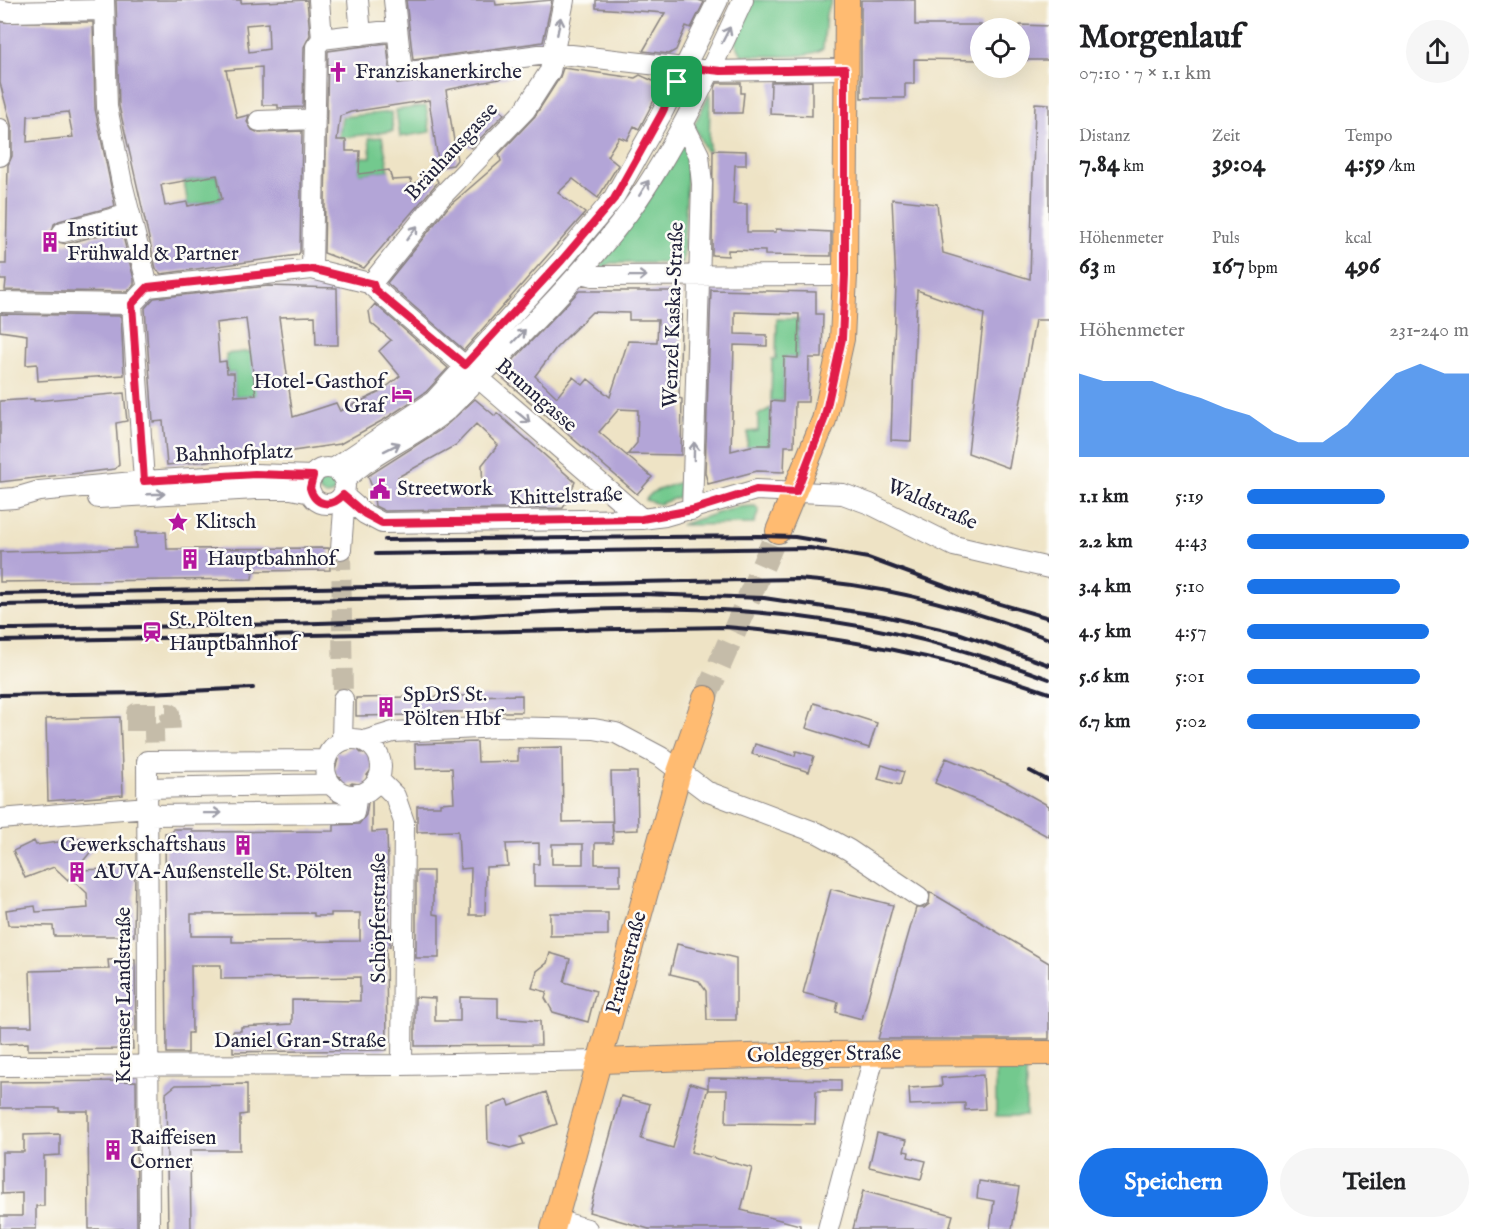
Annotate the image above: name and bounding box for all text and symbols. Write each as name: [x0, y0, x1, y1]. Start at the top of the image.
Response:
one-way arrow: [554, 17, 565, 37]
text: Morgenlauf: [1079, 17, 1243, 59]
map controls: [970, 18, 1030, 78]
button: locate: [970, 18, 1030, 78]
button: share: [1406, 20, 1469, 83]
one-way arrow: [720, 27, 732, 44]
pin: [651, 56, 702, 107]
place label: Franziskanerkirche: [355, 59, 522, 86]
church icon: Franziskanerkirche: [326, 60, 350, 84]
text: 07:10 · 7 × 1.1 km: [1079, 61, 1211, 86]
icon: arrive: [660, 65, 693, 98]
street label: Bräuhausgasse: [400, 97, 505, 207]
text: Distanz: [1079, 127, 1130, 147]
text: Zeit: [1212, 127, 1240, 147]
text: Tempo: [1345, 127, 1392, 147]
text: 7.84: [1079, 147, 1120, 180]
text: 39:04: [1212, 147, 1265, 180]
text: 4:59: [1345, 147, 1385, 180]
text: km: [1120, 157, 1144, 177]
text: /km: [1385, 157, 1415, 177]
one-way arrow: [639, 180, 651, 197]
place label: Institiut Frühwald & Partner: [67, 217, 239, 268]
street label: Wenzel Kaska-Straße: [657, 221, 691, 409]
one-way arrow: [405, 226, 418, 242]
text: Höhenmeter: [1079, 229, 1164, 249]
text: Puls: [1212, 229, 1240, 249]
text: kcal: [1345, 229, 1372, 249]
building icon: Institiut Frühwald & Partner: [38, 230, 62, 254]
text: 63: [1079, 249, 1100, 282]
text: 167: [1212, 249, 1245, 282]
text: 496: [1345, 249, 1380, 282]
text: m: [1100, 259, 1116, 279]
text: bpm: [1245, 259, 1278, 279]
one-way arrow: [627, 270, 647, 281]
text: Höhenmeter: [1079, 318, 1185, 343]
text: 231–240 m: [1389, 318, 1469, 343]
one-way arrow: [511, 329, 526, 344]
street label: Brunngasse: [490, 353, 583, 439]
place label: Hotel-Gasthof Graf: [253, 369, 388, 420]
hotel icon: Hotel-Gasthof Graf: [390, 382, 414, 406]
one-way arrow: [515, 410, 531, 423]
street label: Bahnhofplatz: [174, 438, 294, 470]
one-way arrow: [383, 441, 401, 453]
one-way arrow: [688, 442, 700, 462]
street label: Waldstraße: [882, 473, 982, 537]
place label: Streetwork: [397, 476, 494, 503]
public building icon: Streetwork: [368, 477, 392, 501]
street label: Khittelstraße: [509, 482, 624, 512]
text: 1.1 km: [1079, 484, 1129, 509]
text: 5:19: [1175, 484, 1204, 509]
one-way arrow: [146, 489, 166, 500]
place label: Klitsch: [195, 509, 256, 536]
place icon: Klitsch: [166, 510, 190, 534]
text: 2.2 km: [1079, 529, 1133, 554]
text: 4:43: [1175, 529, 1207, 554]
place label: Hauptbahnhof: [207, 546, 340, 573]
building icon: Hauptbahnhof: [178, 547, 202, 571]
text: 3.4 km: [1079, 574, 1131, 599]
text: 5:10: [1175, 574, 1205, 599]
place label: St. Pölten Hauptbahnhof: [169, 607, 302, 658]
text: 4.5 km: [1079, 619, 1131, 644]
text: 4:57: [1175, 619, 1207, 644]
station icon: St. Pölten Hauptbahnhof: [140, 620, 164, 644]
text: 5.6 km: [1079, 664, 1130, 689]
text: 5:01: [1175, 664, 1205, 689]
place label: SpDrS St. Pölten Hbf: [403, 682, 505, 733]
building icon: SpDrS St. Pölten Hbf: [374, 695, 398, 719]
text: 6.7 km: [1079, 709, 1131, 734]
text: 5:02: [1175, 709, 1207, 734]
one-way arrow: [203, 808, 223, 819]
place label: Gewerkschaftshaus: [60, 832, 226, 859]
building icon: Gewerkschaftshaus: [231, 833, 255, 857]
street label: Schöpferstraße: [366, 853, 393, 983]
place label: AUVA-Außenstelle St. Pölten: [93, 859, 352, 886]
building icon: AUVA-Außenstelle St. Pölten: [65, 860, 89, 884]
street label: Kremser Landstraße: [111, 906, 138, 1083]
street label: Praterstraße: [600, 908, 654, 1017]
street label: Daniel Gran-Straße: [214, 1028, 386, 1055]
street label: Goldegger Straße: [747, 1040, 902, 1070]
place label: Raiffeisen Corner: [130, 1125, 217, 1176]
building icon: Raiffeisen Corner: [101, 1138, 125, 1162]
button: Speichern: [1079, 1148, 1268, 1217]
button: Teilen: [1280, 1148, 1469, 1217]

